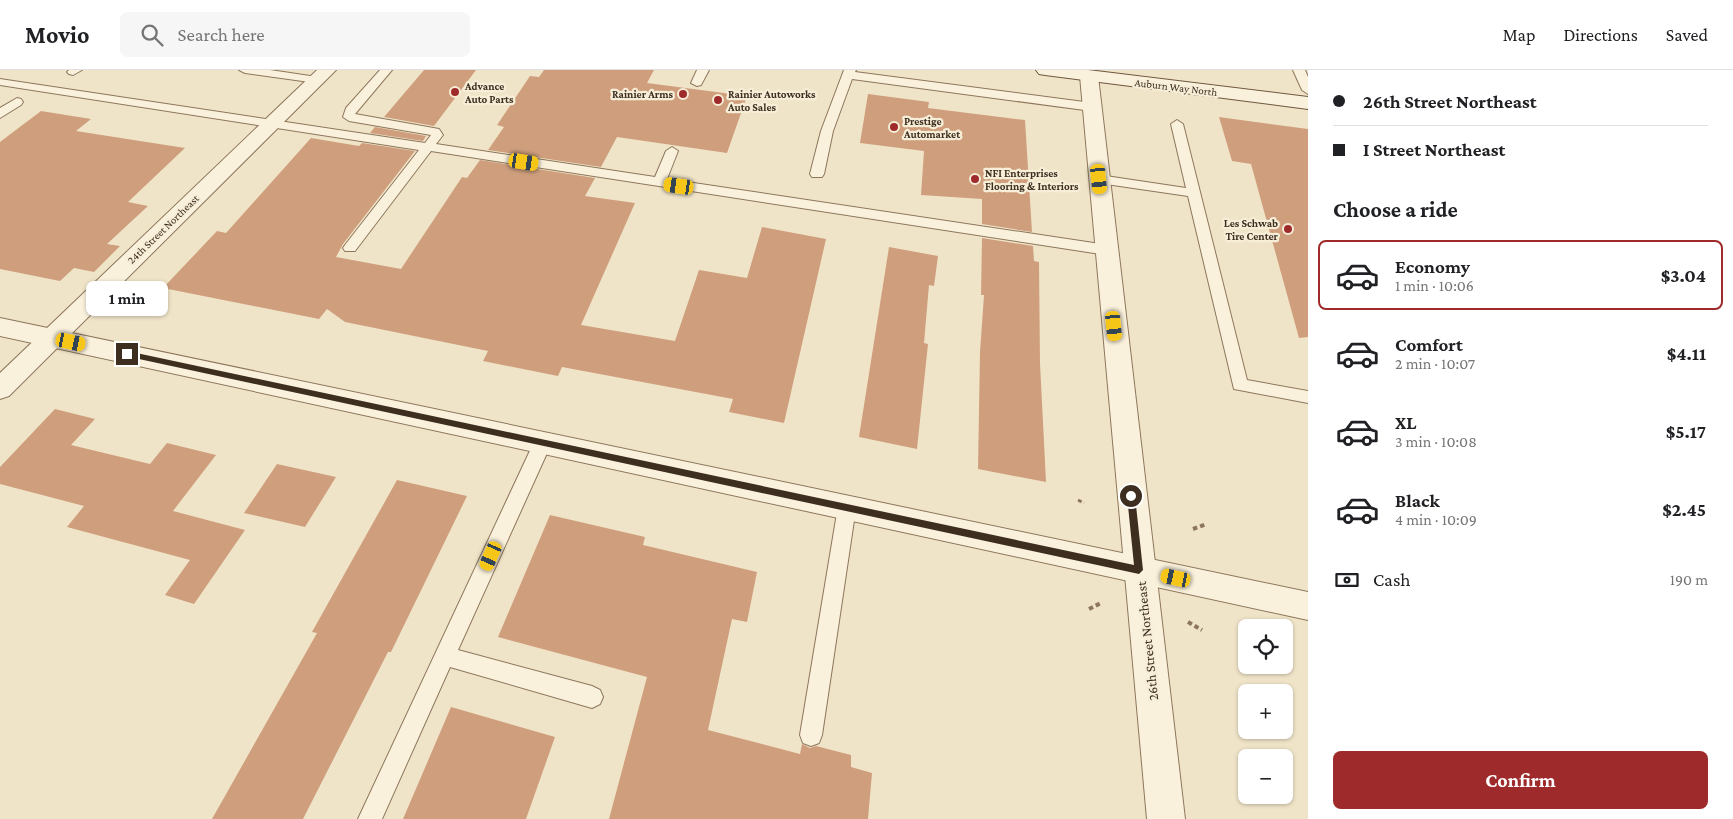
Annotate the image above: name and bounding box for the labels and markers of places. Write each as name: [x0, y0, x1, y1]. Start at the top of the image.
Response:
place label: Advance Auto Parts: [464, 80, 514, 105]
marker: Advance Auto Parts: [449, 86, 461, 98]
place label: Rainier Arms: [612, 88, 674, 100]
marker: Rainier Arms: [677, 88, 689, 100]
place label: Rainier Autoworks Auto Sales: [727, 88, 816, 113]
marker: Rainier Autoworks Auto Sales: [712, 94, 724, 106]
place label: Prestige Automarket: [903, 115, 960, 140]
marker: Prestige Automarket: [888, 121, 900, 133]
place label: NFI Enterprises Flooring & Interiors: [985, 167, 1079, 192]
marker: NFI Enterprises Flooring & Interiors: [969, 173, 981, 185]
place label: Les Schwab Tire Center: [1224, 217, 1279, 242]
marker: Les Schwab Tire Center: [1282, 223, 1294, 235]

